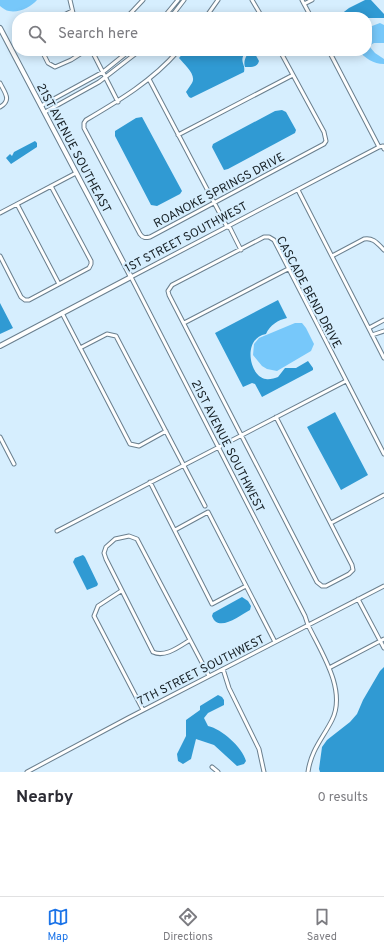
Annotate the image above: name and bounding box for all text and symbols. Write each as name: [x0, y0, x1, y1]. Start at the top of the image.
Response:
search box: [12, 12, 372, 56]
icon: search: [26, 23, 48, 45]
text: Search here: [58, 25, 138, 44]
street label: 21ST AVENUE SOUTHEAST: [32, 81, 114, 216]
street label: ROANOKE SPRINGS DRIVE: [151, 150, 288, 232]
street label: 1ST STREET SOUTHWEST: [122, 199, 251, 277]
street label: CASCADE BEND DRIVE: [272, 234, 344, 351]
street label: 21ST AVENUE SOUTHWEST: [187, 378, 268, 515]
street label: 7TH STREET SOUTHWEST: [135, 632, 268, 710]
text: Nearby: [16, 787, 73, 809]
text: 0 results: [317, 790, 368, 806]
tab: Map: [47, 906, 69, 944]
tab: Directions: [163, 906, 213, 944]
tab: Saved: [307, 906, 337, 944]

